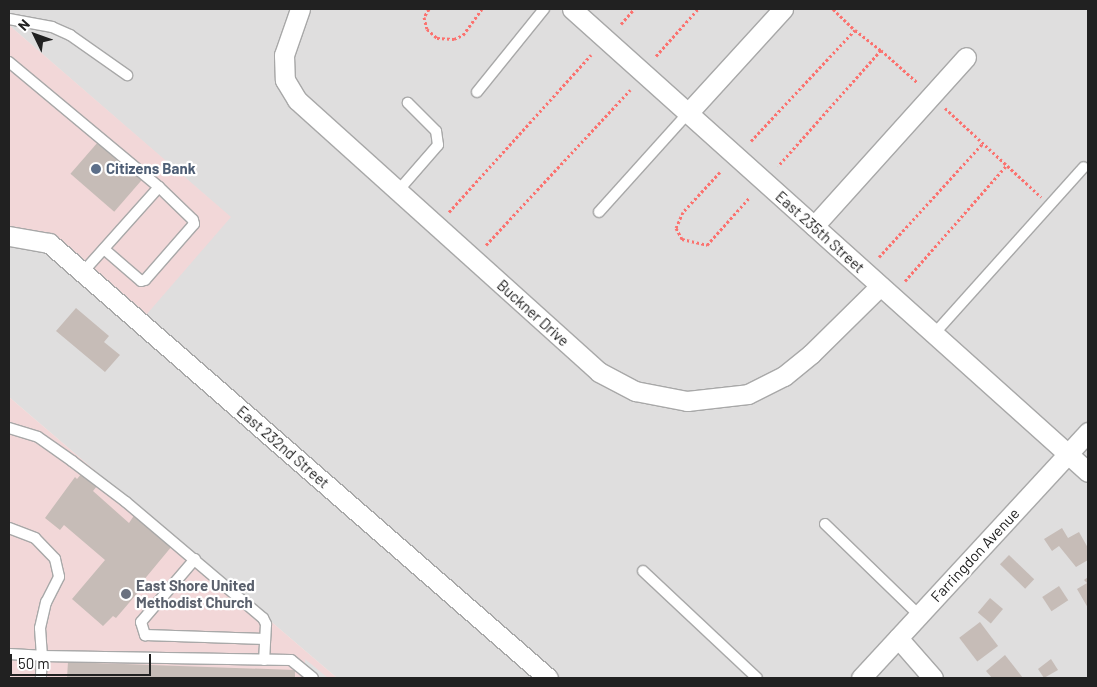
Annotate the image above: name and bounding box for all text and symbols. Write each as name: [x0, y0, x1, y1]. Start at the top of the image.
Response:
north arrow: [10, 10, 60, 60]
text: N: [14, 15, 33, 34]
place label: Citizens Bank: [106, 160, 196, 178]
marker: Citizens Bank: [90, 163, 102, 175]
street label: East 235th Street: [772, 187, 868, 277]
street label: Buckner Drive: [493, 276, 573, 350]
street label: East 232nd Street: [233, 402, 333, 492]
street label: Farringdon Avenue: [927, 504, 1023, 606]
place label: East Shore United Methodist Church: [136, 576, 255, 611]
marker: East Shore United Methodist Church: [120, 588, 132, 600]
scale bar: [12, 644, 154, 676]
text: 50 m: [18, 654, 50, 672]

